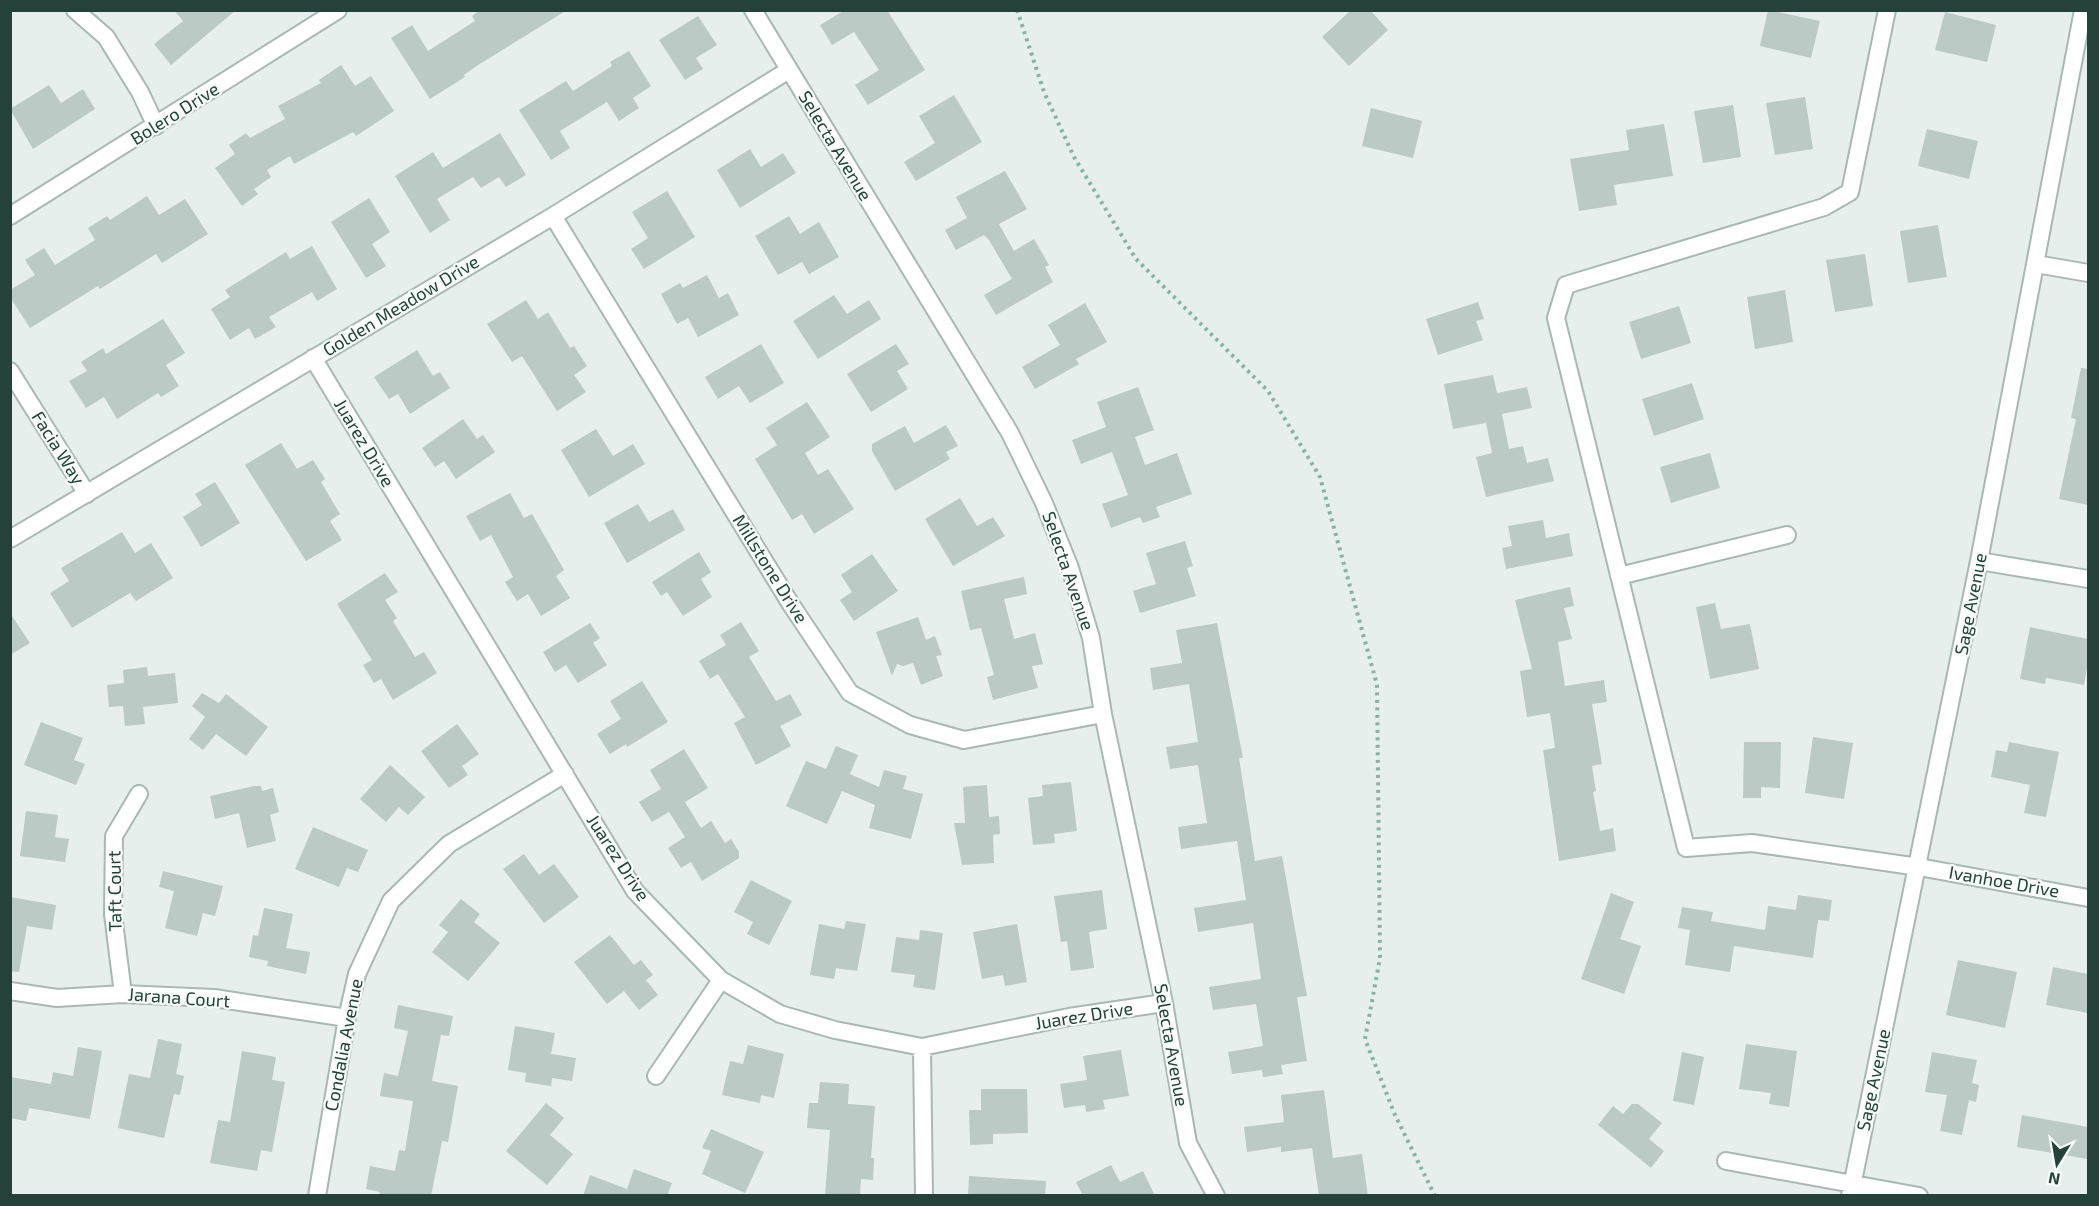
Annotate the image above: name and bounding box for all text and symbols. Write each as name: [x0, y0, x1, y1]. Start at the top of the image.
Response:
street label: Bolero Drive: [126, 77, 223, 149]
street label: Selecta Avenue: [794, 87, 877, 204]
street label: Golden Meadow Drive: [318, 250, 483, 361]
street label: Juarez Drive: [330, 394, 400, 491]
street label: Facia Way: [28, 407, 90, 489]
street label: Selecta Avenue: [1038, 508, 1100, 633]
street label: Millstone Drive: [729, 510, 813, 627]
street label: Sage Avenue: [1949, 551, 1991, 657]
street label: Juarez Drive: [583, 810, 655, 905]
street label: Taft Court: [102, 850, 126, 932]
street label: Ivanhoe Drive: [1947, 860, 2061, 902]
street label: Condalia Avenue: [319, 977, 367, 1113]
street label: Jarana Court: [127, 982, 231, 1012]
street label: Selecta Avenue: [1150, 982, 1194, 1108]
street label: Juarez Drive: [1033, 996, 1134, 1034]
street label: Sage Avenue: [1851, 1027, 1895, 1133]
north arrow: [2027, 1134, 2087, 1194]
text: N: [2047, 1169, 2062, 1190]

